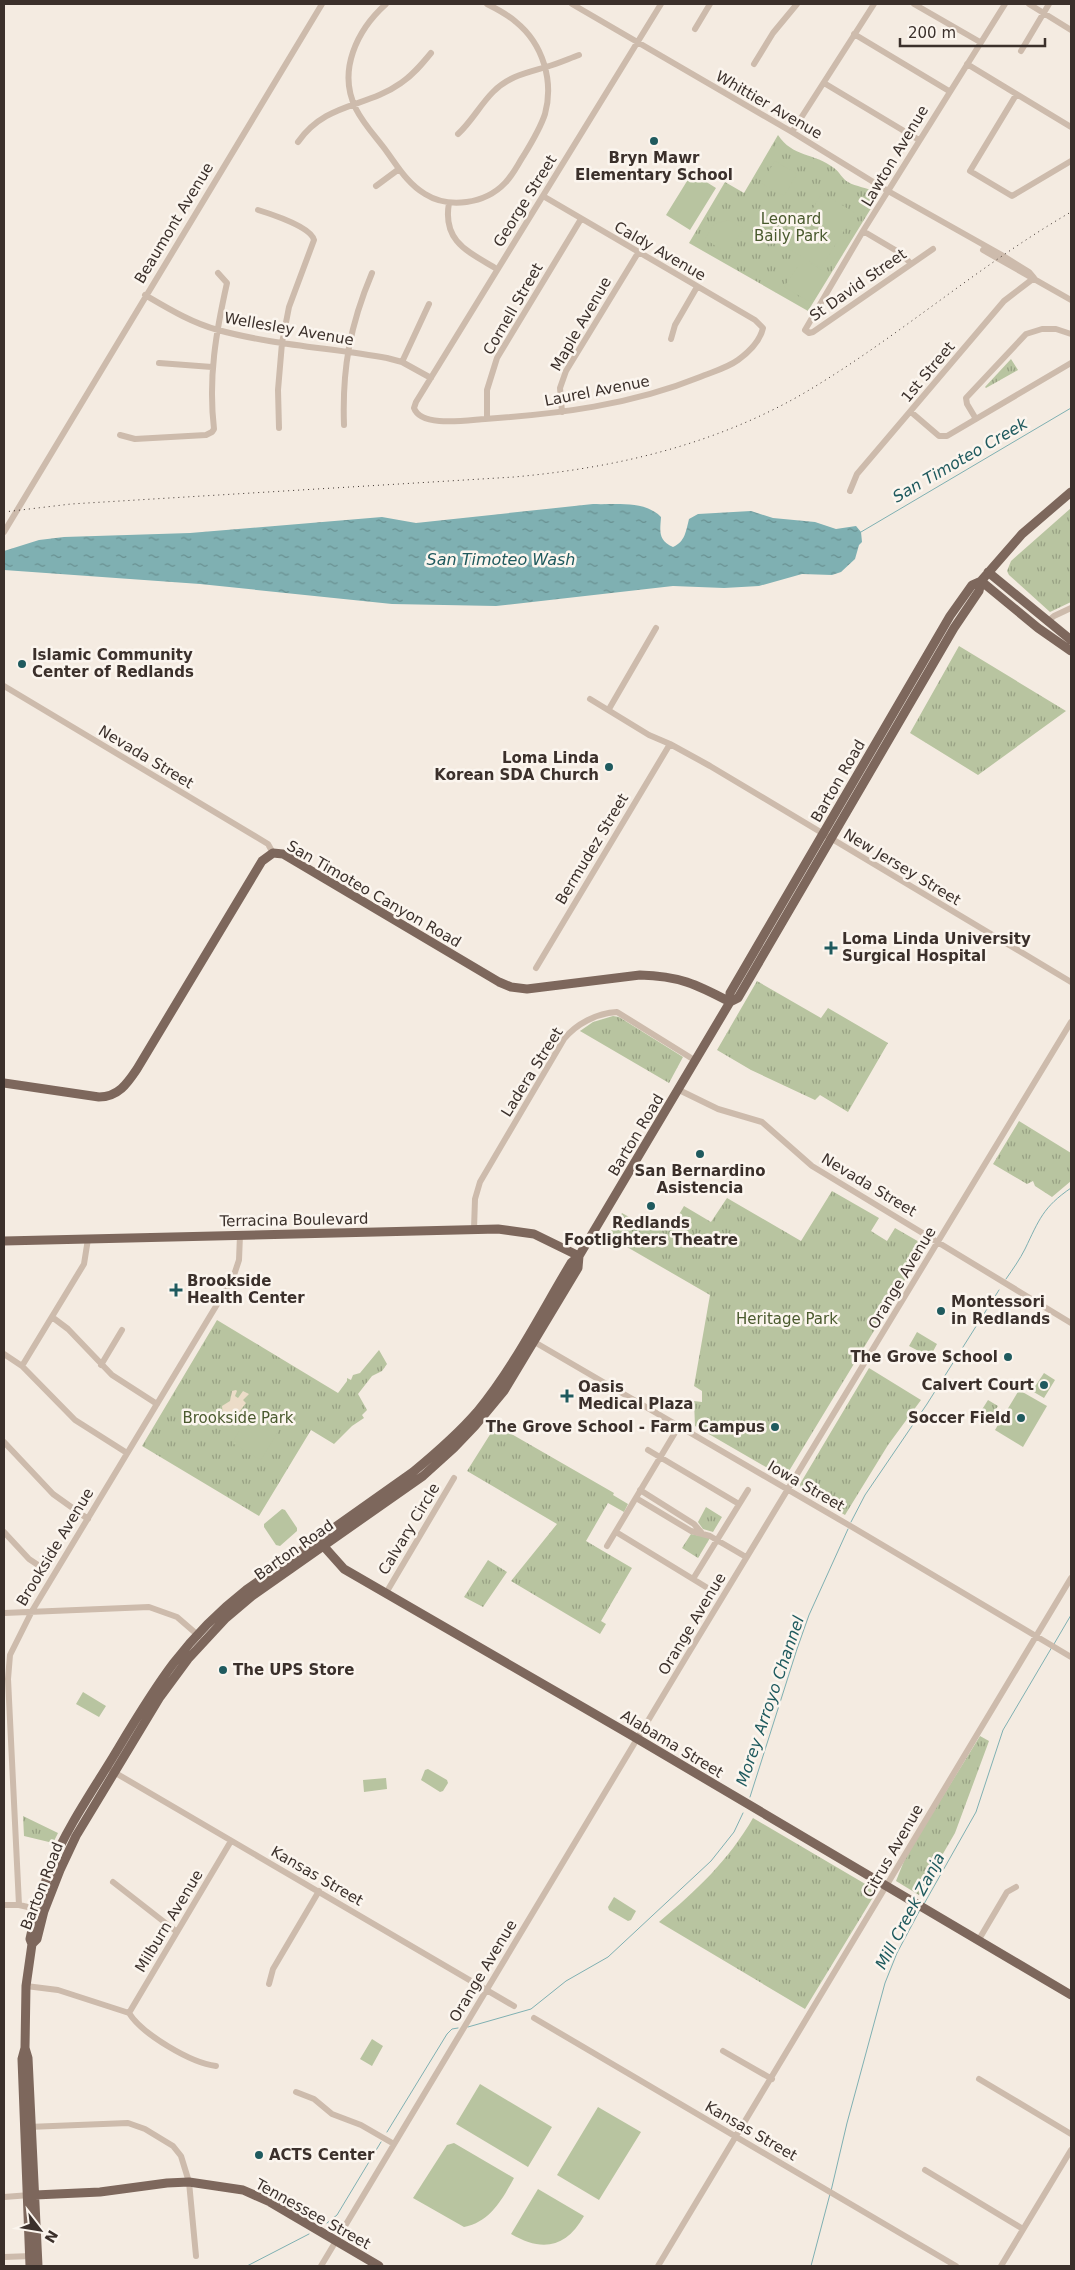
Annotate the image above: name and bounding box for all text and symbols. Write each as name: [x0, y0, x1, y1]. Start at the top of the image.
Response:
scale bar: [900, 15, 1045, 47]
text: 200 m: [908, 24, 956, 42]
street label: Whittier Avenue: [712, 67, 826, 143]
street label: Lawton Avenue: [858, 102, 932, 210]
marker: Bryn Mawr Elementary School: [648, 135, 660, 147]
place label: Bryn Mawr Elementary School: [575, 149, 733, 184]
street label: George Street: [490, 152, 561, 250]
street label: Beaumont Avenue: [131, 159, 217, 287]
park label: Leonard Baily Park: [754, 210, 828, 245]
street label: Caldy Avenue: [611, 218, 709, 284]
street label: St David Street: [806, 245, 910, 325]
street label: Cornell Street: [479, 260, 547, 358]
street label: Maple Avenue: [547, 274, 615, 374]
street label: Wellesley Avenue: [223, 309, 355, 349]
street label: 1st Street: [897, 338, 959, 406]
street label: Laurel Avenue: [543, 372, 651, 410]
water label: San Timoteo Creek: [889, 413, 1031, 506]
water label: San Timoteo Wash: [427, 550, 576, 569]
place label: Islamic Community Center of Redlands: [32, 646, 194, 681]
marker: Islamic Community Center of Redlands: [16, 658, 28, 670]
street label: Nevada Street: [95, 722, 197, 792]
street label: Barton Road: [807, 736, 869, 826]
place label: Loma Linda Korean SDA Church: [434, 749, 599, 784]
marker: Loma Linda Korean SDA Church: [603, 761, 615, 773]
street label: Bermudez Street: [552, 790, 632, 908]
street label: New Jersey Street: [840, 825, 964, 909]
street label: San Timoteo Canyon Road: [284, 837, 464, 951]
place label: Loma Linda University Surgical Hospital: [842, 930, 1031, 965]
marker: Loma Linda University Surgical Hospital: [824, 941, 838, 955]
street label: Ladera Street: [497, 1024, 567, 1120]
street label: Barton Road: [604, 1091, 668, 1179]
marker: San Bernardino Asistencia: [694, 1148, 706, 1160]
street label: Nevada Street: [818, 1150, 920, 1220]
place label: San Bernardino Asistencia: [635, 1162, 765, 1197]
marker: Redlands Footlighters Theatre: [645, 1200, 657, 1212]
street label: Terracina Boulevard: [218, 1210, 369, 1230]
place label: Redlands Footlighters Theatre: [564, 1214, 738, 1249]
street label: Orange Avenue: [864, 1224, 940, 1332]
place label: Brookside Health Center: [187, 1272, 305, 1307]
marker: Brookside Health Center: [169, 1283, 183, 1297]
place label: Montessori in Redlands: [951, 1293, 1050, 1328]
marker: Montessori in Redlands: [935, 1305, 947, 1317]
park label: Heritage Park: [736, 1310, 838, 1328]
place label: The Grove School: [850, 1348, 998, 1366]
marker: The Grove School: [1002, 1351, 1014, 1363]
place label: Calvert Court: [921, 1376, 1034, 1394]
place label: Oasis Medical Plaza: [578, 1378, 693, 1413]
marker: Calvert Court: [1038, 1379, 1050, 1391]
marker: Oasis Medical Plaza: [560, 1389, 574, 1403]
park label: Brookside Park: [182, 1409, 294, 1427]
place label: Soccer Field: [908, 1409, 1011, 1427]
marker: Soccer Field: [1015, 1412, 1027, 1424]
place label: The Grove School - Farm Campus: [486, 1418, 765, 1436]
marker: The Grove School - Farm Campus: [769, 1421, 781, 1433]
street label: Iowa Street: [765, 1457, 848, 1515]
street label: Calvary Circle: [375, 1480, 443, 1578]
street label: Brookside Avenue: [13, 1485, 97, 1609]
street label: Barton Road: [251, 1516, 337, 1584]
street label: Orange Avenue: [654, 1570, 730, 1678]
water label: Morey Arroyo Channel: [732, 1613, 808, 1788]
place label: The UPS Store: [233, 1661, 354, 1679]
marker: The UPS Store: [217, 1664, 229, 1676]
street label: Alabama Street: [617, 1706, 727, 1782]
street label: Citrus Avenue: [859, 1801, 927, 1901]
street label: Barton Road: [17, 1840, 67, 1932]
street label: Kansas Street: [268, 1842, 366, 1910]
water label: Mill Creek Zanja: [871, 1850, 949, 1972]
street label: Milburn Avenue: [131, 1867, 207, 1975]
street label: Orange Avenue: [445, 1917, 521, 2025]
street label: Kansas Street: [702, 2097, 800, 2165]
place label: ACTS Center: [269, 2146, 375, 2164]
marker: ACTS Center: [253, 2149, 265, 2161]
street label: Tennessee Street: [252, 2174, 374, 2253]
north arrow: [15, 2205, 65, 2255]
text: N: [41, 2228, 61, 2246]

